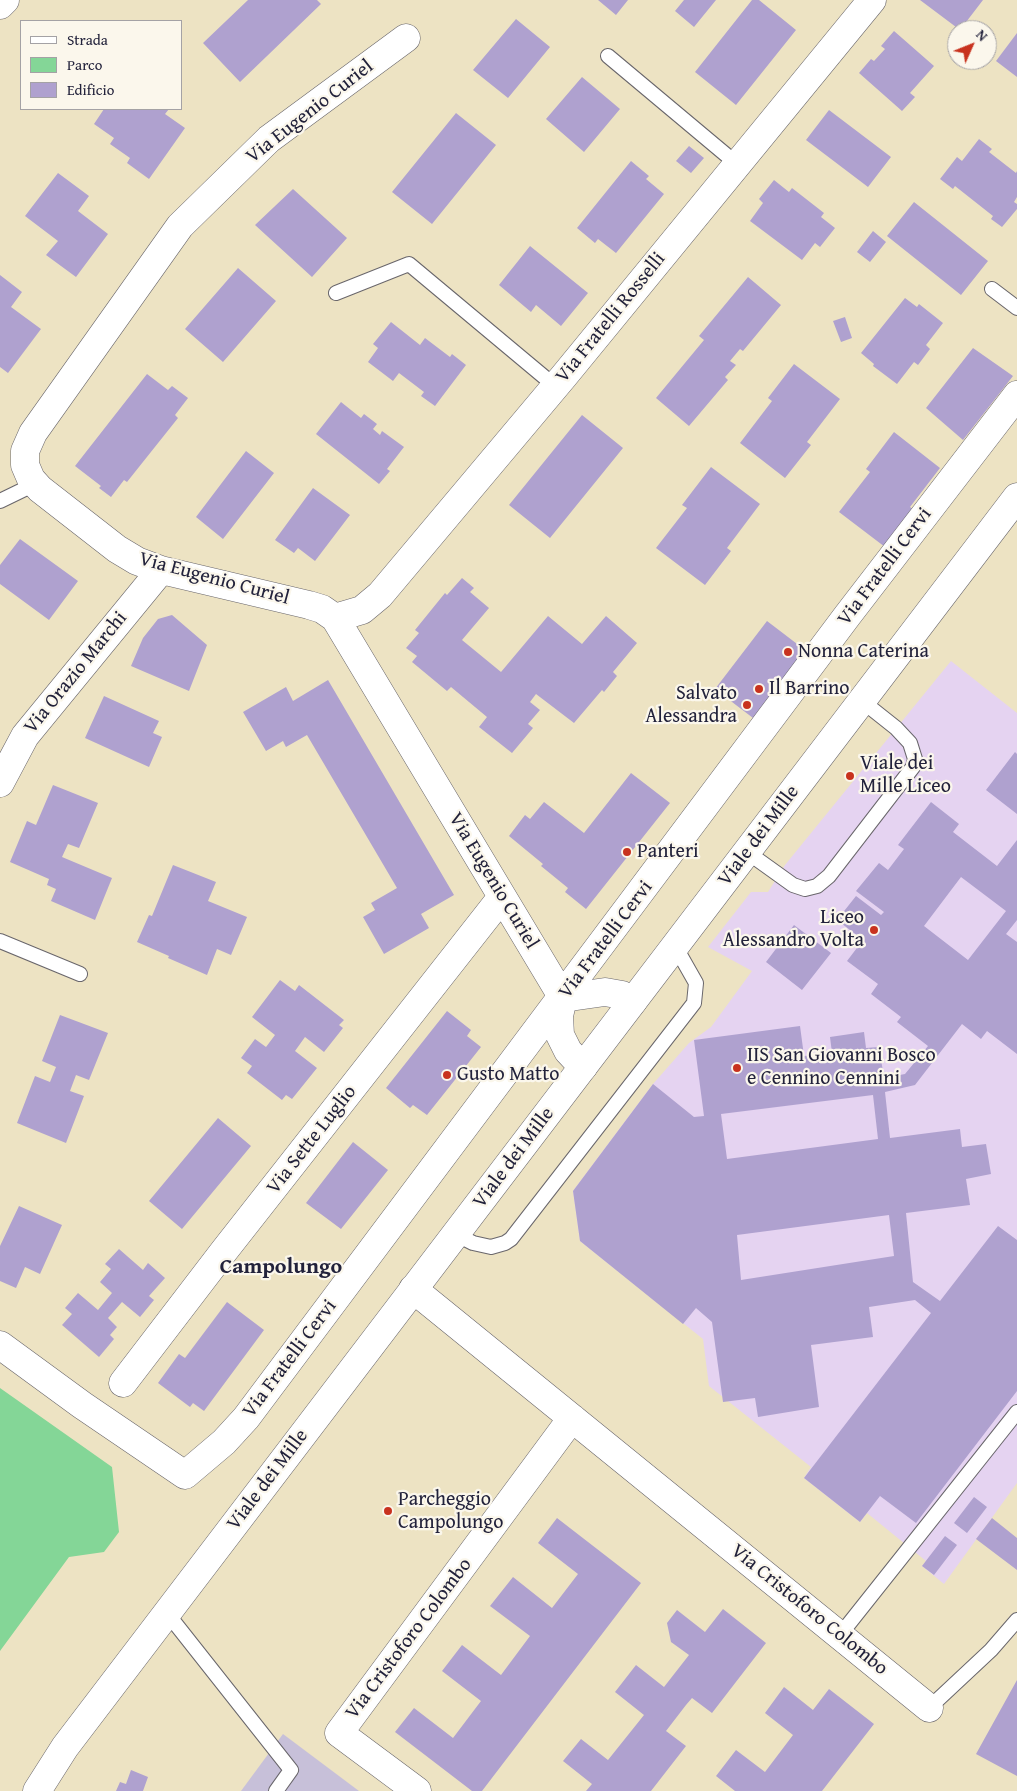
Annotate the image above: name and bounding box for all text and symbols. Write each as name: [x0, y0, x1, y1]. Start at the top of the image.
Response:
legend: [20, 20, 182, 110]
north arrow: [947, 20, 997, 70]
text: N: [972, 25, 993, 46]
text: Strada: [67, 29, 108, 50]
text: Parco: [67, 54, 102, 75]
street label: Via Eugenio Curiel: [242, 55, 378, 169]
text: Edificio: [67, 79, 114, 100]
street label: Via Fratelli Rosselli: [551, 248, 671, 388]
street label: Via Fratelli Cervi: [833, 503, 937, 631]
street label: Via Eugenio Curiel: [136, 547, 292, 611]
street label: Via Orazio Marchi: [19, 607, 133, 739]
place label: Nonna Caterina: [798, 640, 929, 664]
marker: Nonna Caterina: [782, 646, 794, 658]
place label: Il Barrino: [769, 677, 849, 701]
place label: Salvato Alessandra: [645, 682, 737, 729]
marker: Il Barrino: [753, 683, 765, 695]
marker: Salvato Alessandra: [741, 699, 753, 711]
place label: Viale dei Mille Liceo: [860, 752, 951, 799]
marker: Viale dei Mille Liceo: [844, 770, 856, 782]
street label: Viale dei Mille: [713, 781, 805, 891]
street label: Via Eugenio Curiel: [443, 808, 543, 954]
place label: Panteri: [637, 840, 699, 864]
marker: Panteri: [621, 846, 633, 858]
street label: Via Fratelli Cervi: [554, 876, 658, 1004]
place label: Liceo Alessandro Volta: [723, 906, 864, 953]
marker: Liceo Alessandro Volta: [868, 924, 880, 936]
place label: IIS San Giovanni Bosco e Cennino Cennini: [747, 1044, 936, 1091]
marker: IIS San Giovanni Bosco e Cennino Cennini: [731, 1062, 743, 1074]
place label: Gusto Matto: [457, 1063, 559, 1087]
marker: Gusto Matto: [441, 1069, 453, 1081]
street label: Via Sette Luglio: [262, 1081, 362, 1199]
street label: Viale dei Mille: [468, 1103, 560, 1213]
district label: Campolungo: [220, 1254, 342, 1280]
street label: Via Fratelli Cervi: [238, 1295, 342, 1423]
street label: Viale dei Mille: [222, 1425, 314, 1535]
place label: Parcheggio Campolungo: [398, 1488, 503, 1535]
marker: Parcheggio Campolungo: [382, 1505, 394, 1517]
street label: Via Cristoforo Colombo: [725, 1539, 893, 1681]
street label: Via Cristoforo Colombo: [341, 1554, 477, 1724]

